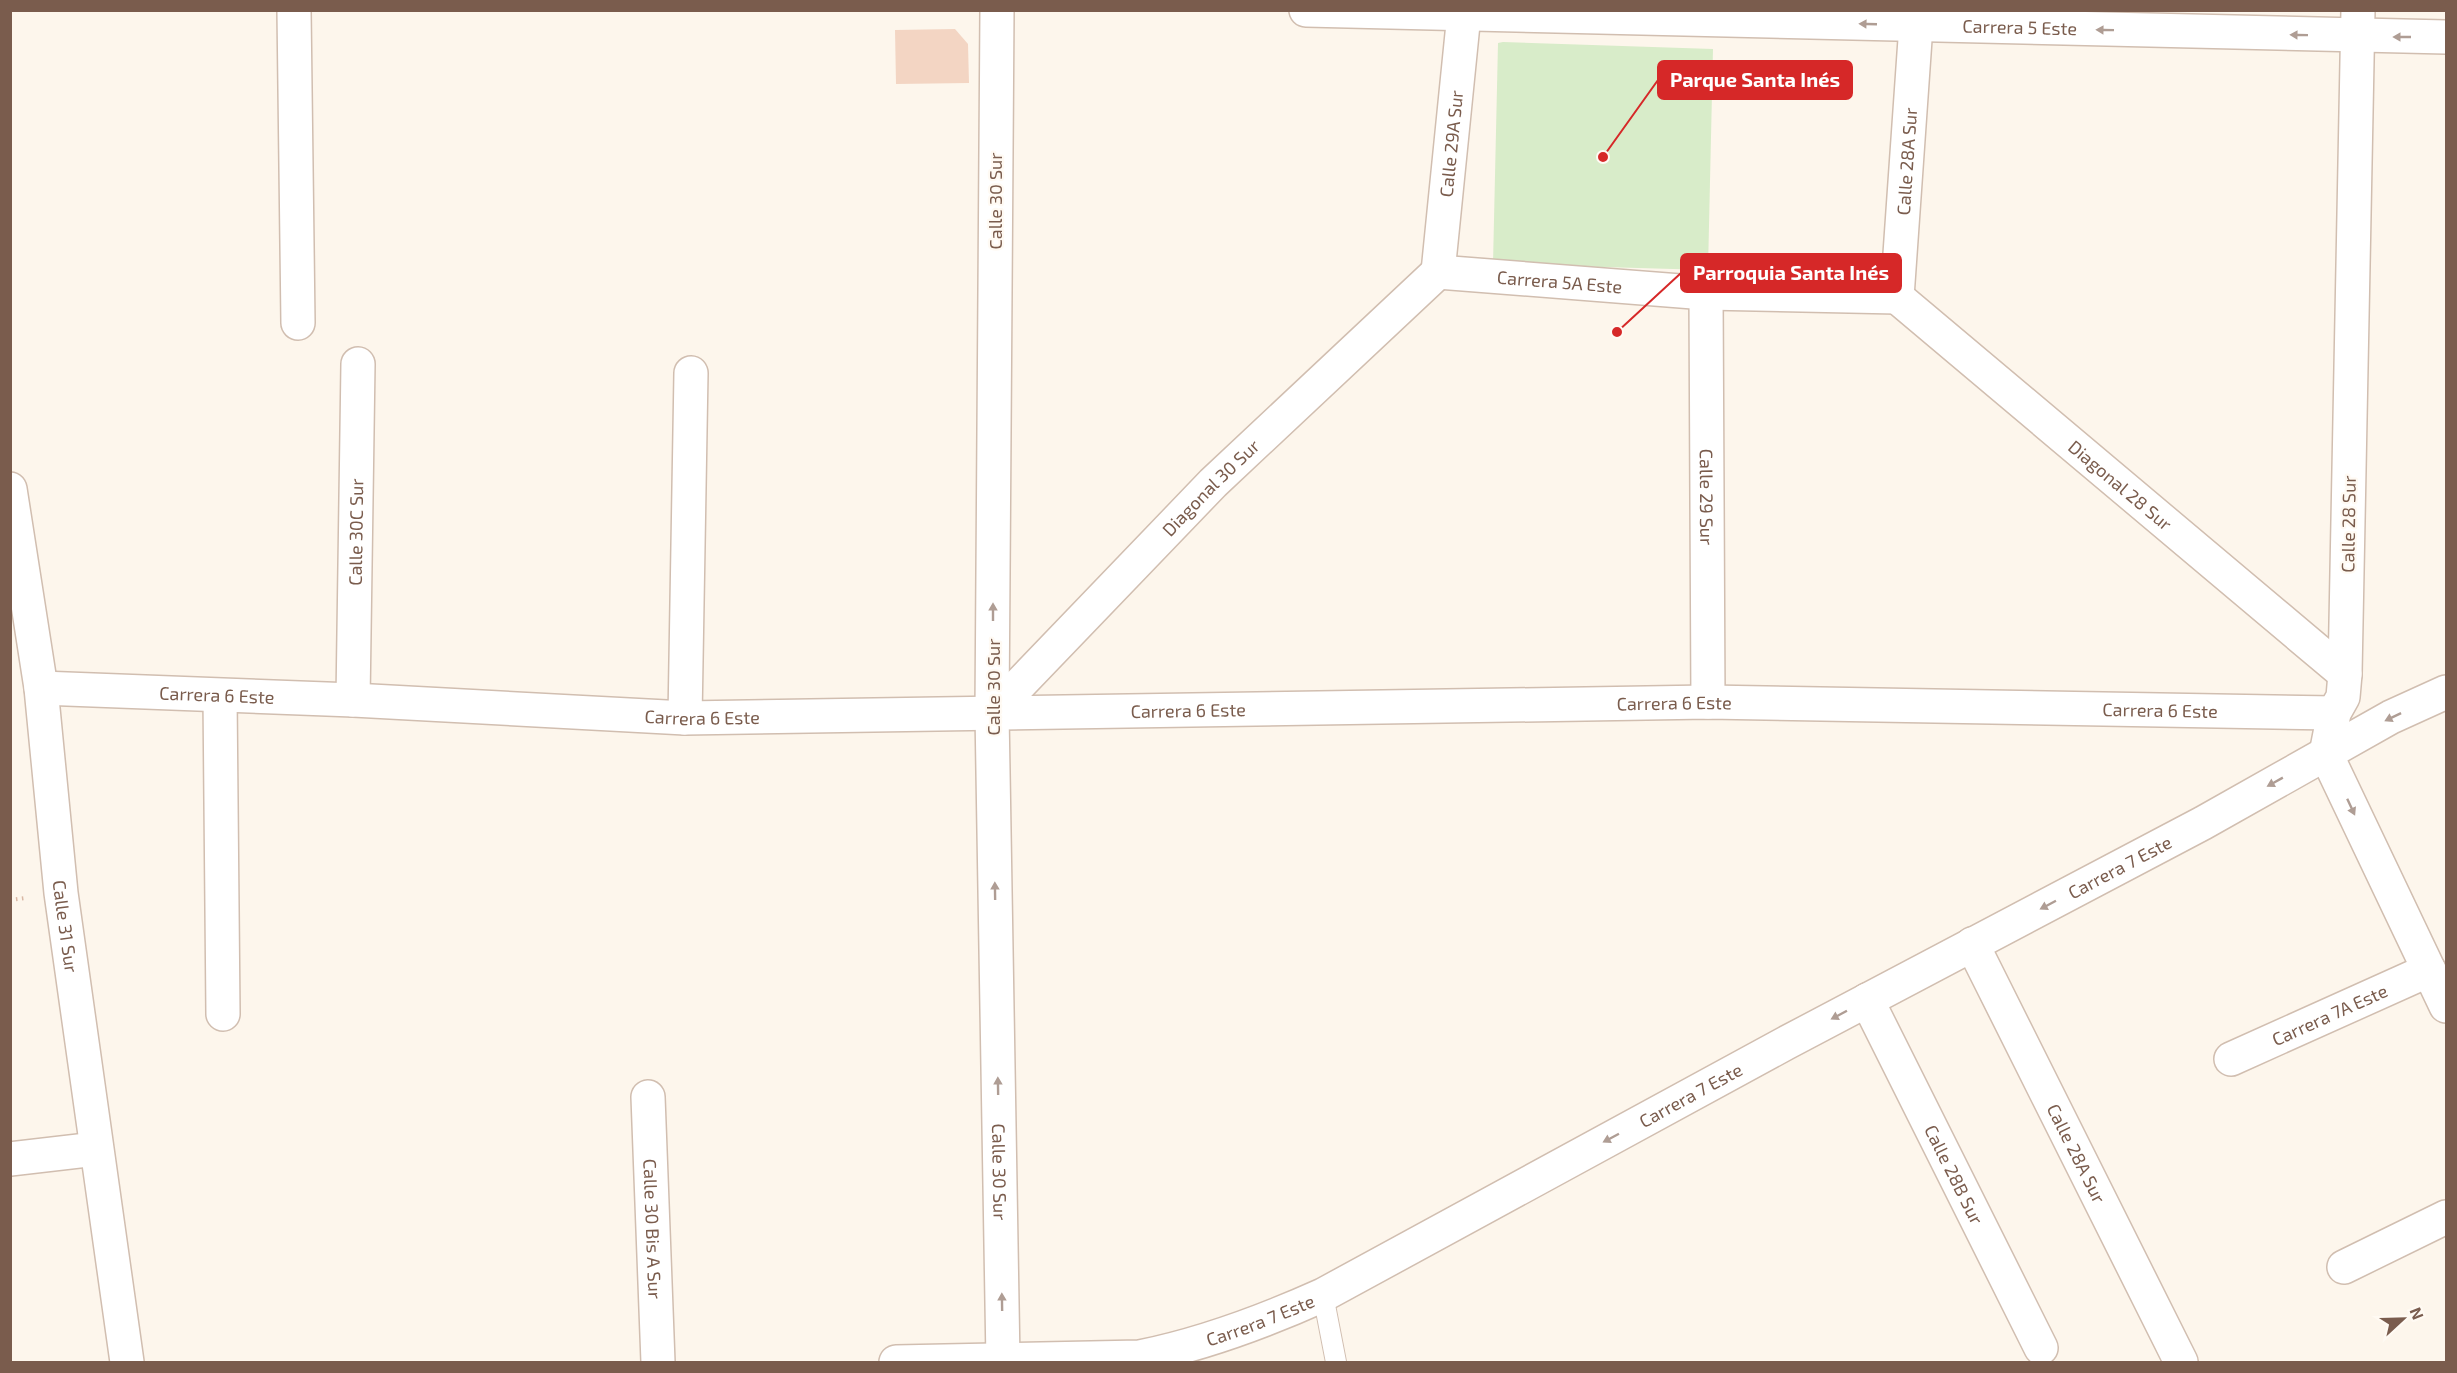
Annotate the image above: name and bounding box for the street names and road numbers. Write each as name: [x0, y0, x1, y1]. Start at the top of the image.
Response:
street label: Carrera 5 Este: [1962, 15, 2077, 39]
street label: Calle 29A Sur: [1435, 89, 1467, 198]
street label: Calle 28A Sur: [1892, 107, 1921, 216]
street label: Calle 30 Sur: [984, 153, 1006, 249]
street label: Carrera 5A Este: [1496, 266, 1623, 297]
street label: Diagonal 30 Sur: [1157, 434, 1264, 540]
street label: Diagonal 28 Sur: [2064, 435, 2177, 535]
street label: Calle 29 Sur: [1696, 449, 1718, 545]
street label: Calle 28 Sur: [2336, 475, 2360, 573]
street label: Calle 30C Sur: [344, 478, 367, 586]
street label: Calle 30 Sur: [982, 639, 1004, 735]
street label: Carrera 6 Este: [159, 682, 275, 708]
street label: Carrera 6 Este: [1616, 691, 1732, 714]
street label: Carrera 6 Este: [1130, 698, 1246, 722]
street label: Carrera 6 Este: [2102, 698, 2218, 722]
street label: Carrera 6 Este: [644, 705, 760, 729]
street label: Carrera 7 Este: [2064, 831, 2175, 903]
street label: Calle 31 Sur: [49, 879, 83, 974]
street label: Carrera 7A Este: [2268, 979, 2391, 1050]
street label: Carrera 7 Este: [1635, 1058, 1746, 1132]
street label: Calle 28A Sur: [2043, 1100, 2111, 1207]
street label: Calle 28B Sur: [1920, 1121, 1988, 1228]
street label: Calle 30 Sur: [988, 1123, 1012, 1221]
street label: Calle 30 Bis A Sur: [639, 1158, 667, 1299]
street label: Carrera 7 Este: [1203, 1289, 1318, 1350]

